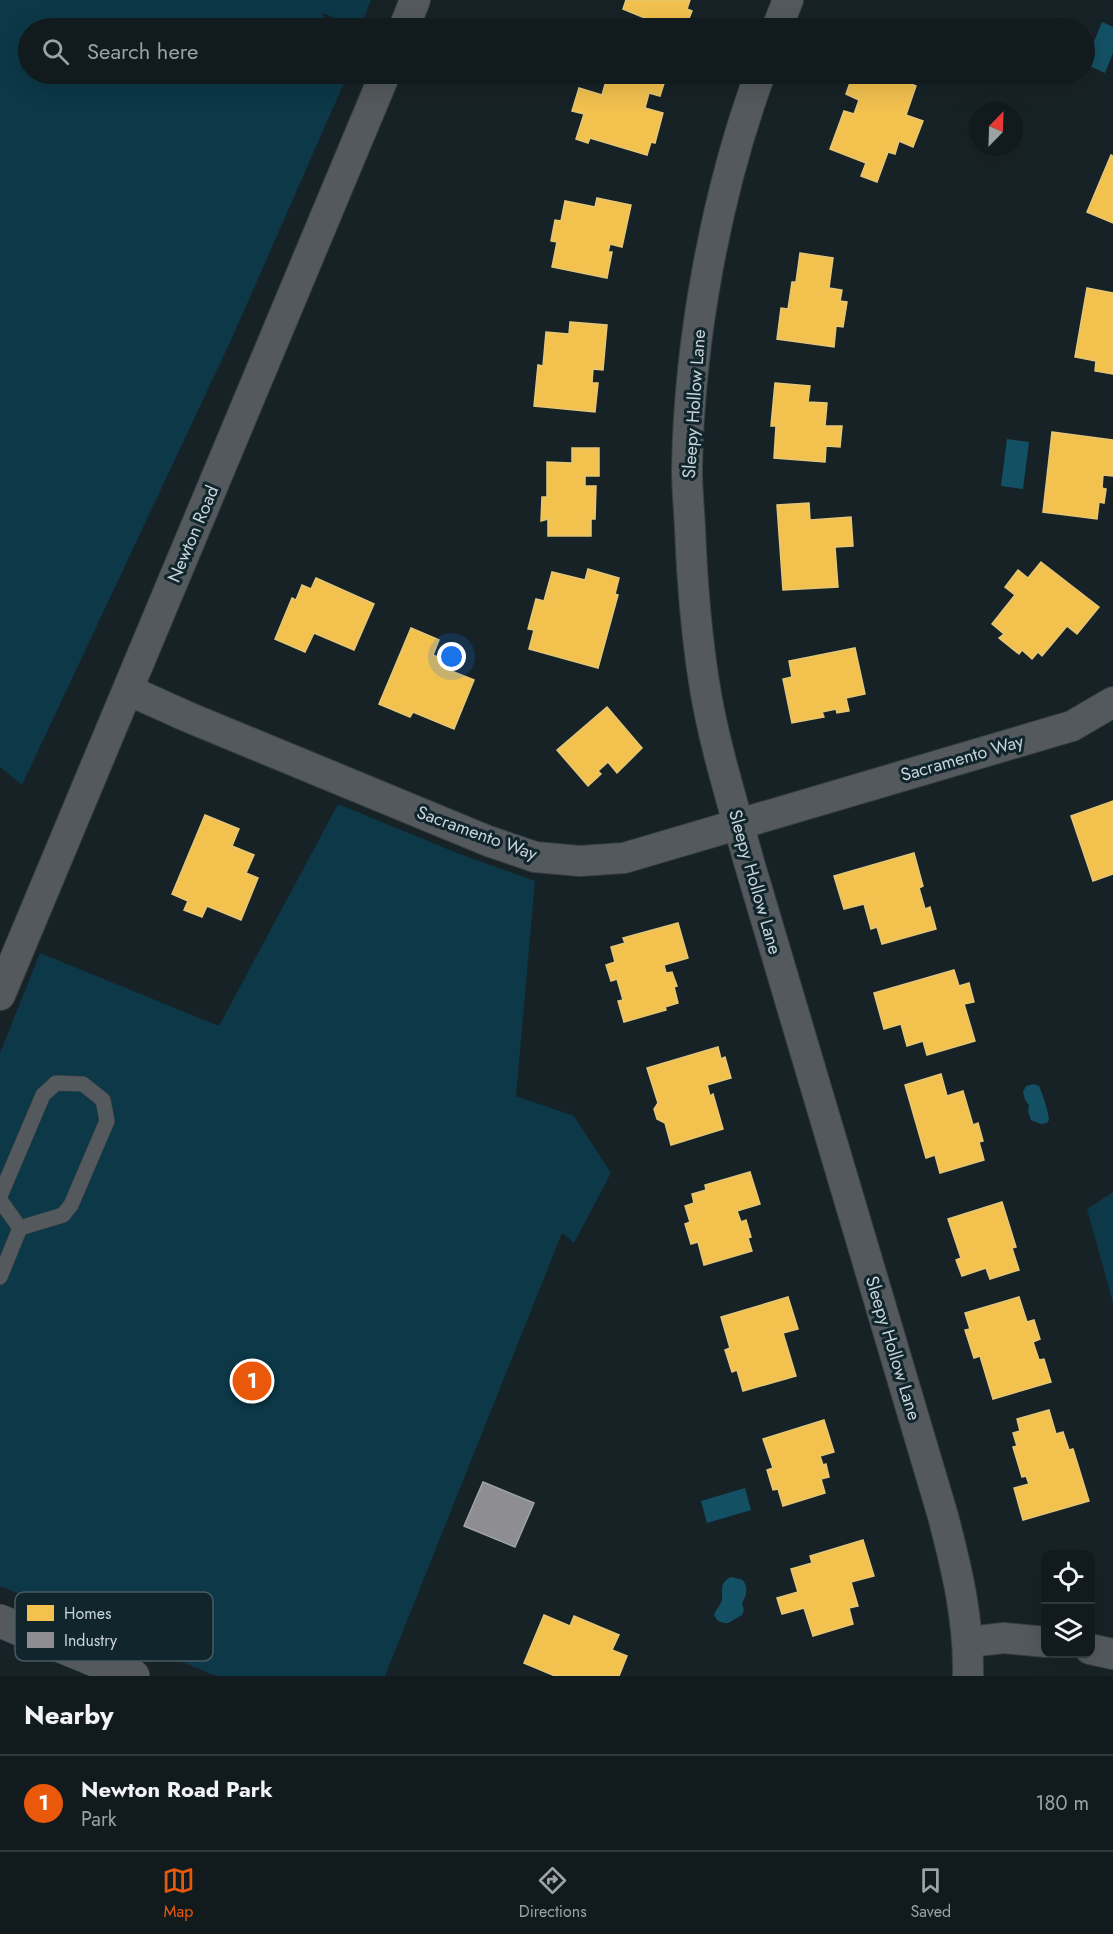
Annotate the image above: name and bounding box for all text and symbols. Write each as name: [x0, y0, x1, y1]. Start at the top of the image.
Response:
search box: [18, 18, 1095, 84]
icon: search: [39, 35, 72, 68]
text: Search here: [87, 35, 198, 67]
north arrow: [969, 102, 1023, 156]
street label: Sleepy Hollow Lane: [676, 329, 712, 479]
street label: Newton Road: [161, 482, 225, 586]
your location: [437, 642, 466, 671]
street label: Sacramento Way: [897, 728, 1027, 788]
street label: Sacramento Way: [413, 799, 541, 867]
street label: Sleepy Hollow Lane: [722, 807, 788, 957]
street label: Sleepy Hollow Lane: [859, 1273, 927, 1423]
pin: 1: [232, 1358, 272, 1404]
map controls: [1041, 1550, 1095, 1658]
button: locate: [1041, 1550, 1095, 1604]
legend: [15, 1592, 213, 1661]
text: Homes: [64, 1602, 111, 1625]
button: layers: [1041, 1604, 1095, 1658]
text: Industry: [64, 1629, 118, 1652]
text: Nearby: [24, 1696, 113, 1734]
text: Newton Road Park: [81, 1773, 273, 1805]
text: 1: [38, 1789, 49, 1818]
text: 180 m: [1035, 1789, 1089, 1818]
text: Park: [81, 1805, 117, 1834]
tab: Map: [162, 1864, 195, 1923]
tab: Directions: [519, 1864, 587, 1923]
tab: Saved: [910, 1864, 951, 1923]

